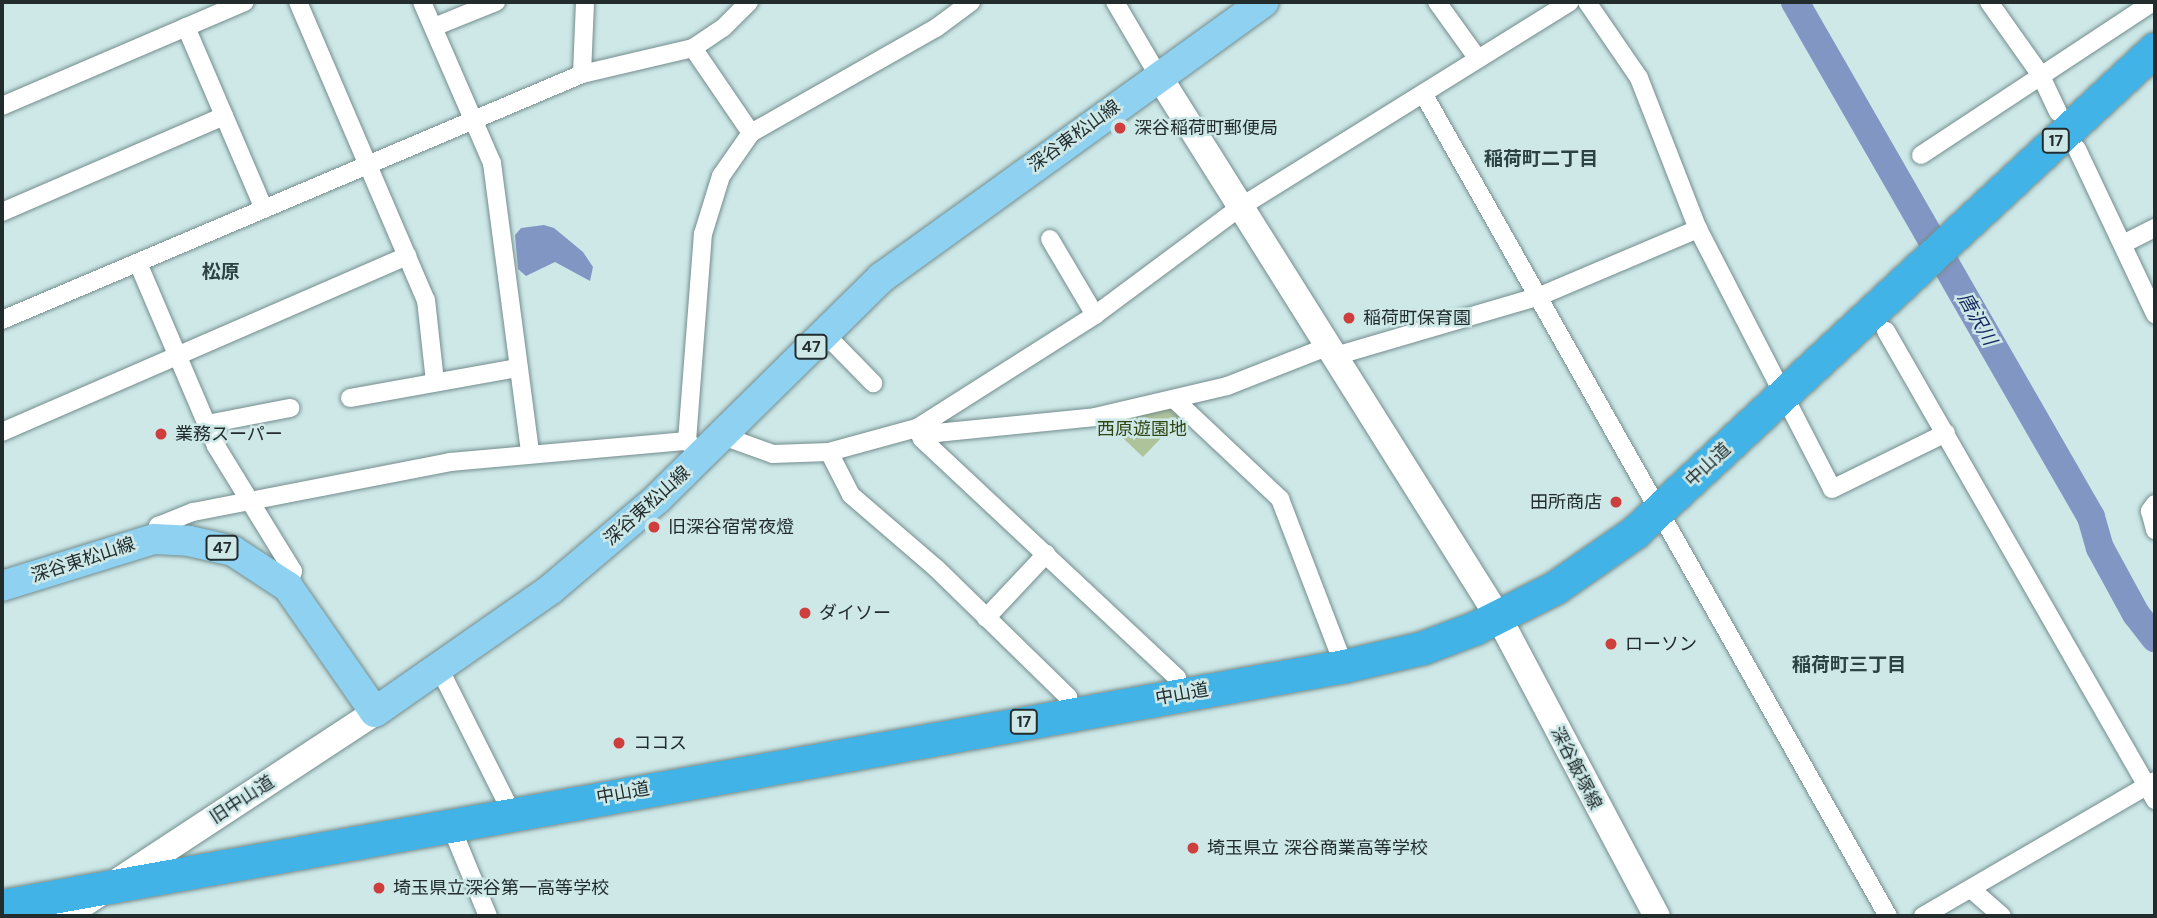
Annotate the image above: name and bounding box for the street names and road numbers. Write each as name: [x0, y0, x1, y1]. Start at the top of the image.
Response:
street label: 深谷東松山線: [1024, 96, 1124, 176]
road number: 17: [2040, 128, 2072, 154]
road number: 47: [794, 334, 828, 360]
street label: 中山道: [1681, 439, 1735, 491]
street label: 深谷東松山線: [600, 462, 694, 550]
street label: 深谷東松山線: [28, 533, 138, 587]
road number: 47: [204, 536, 240, 561]
street label: 中山道: [1154, 679, 1210, 709]
road number: 17: [1008, 709, 1040, 734]
street label: 深谷飯塚線: [1546, 723, 1606, 813]
street label: 旧中山道: [206, 771, 278, 829]
street label: 中山道: [595, 778, 651, 808]

